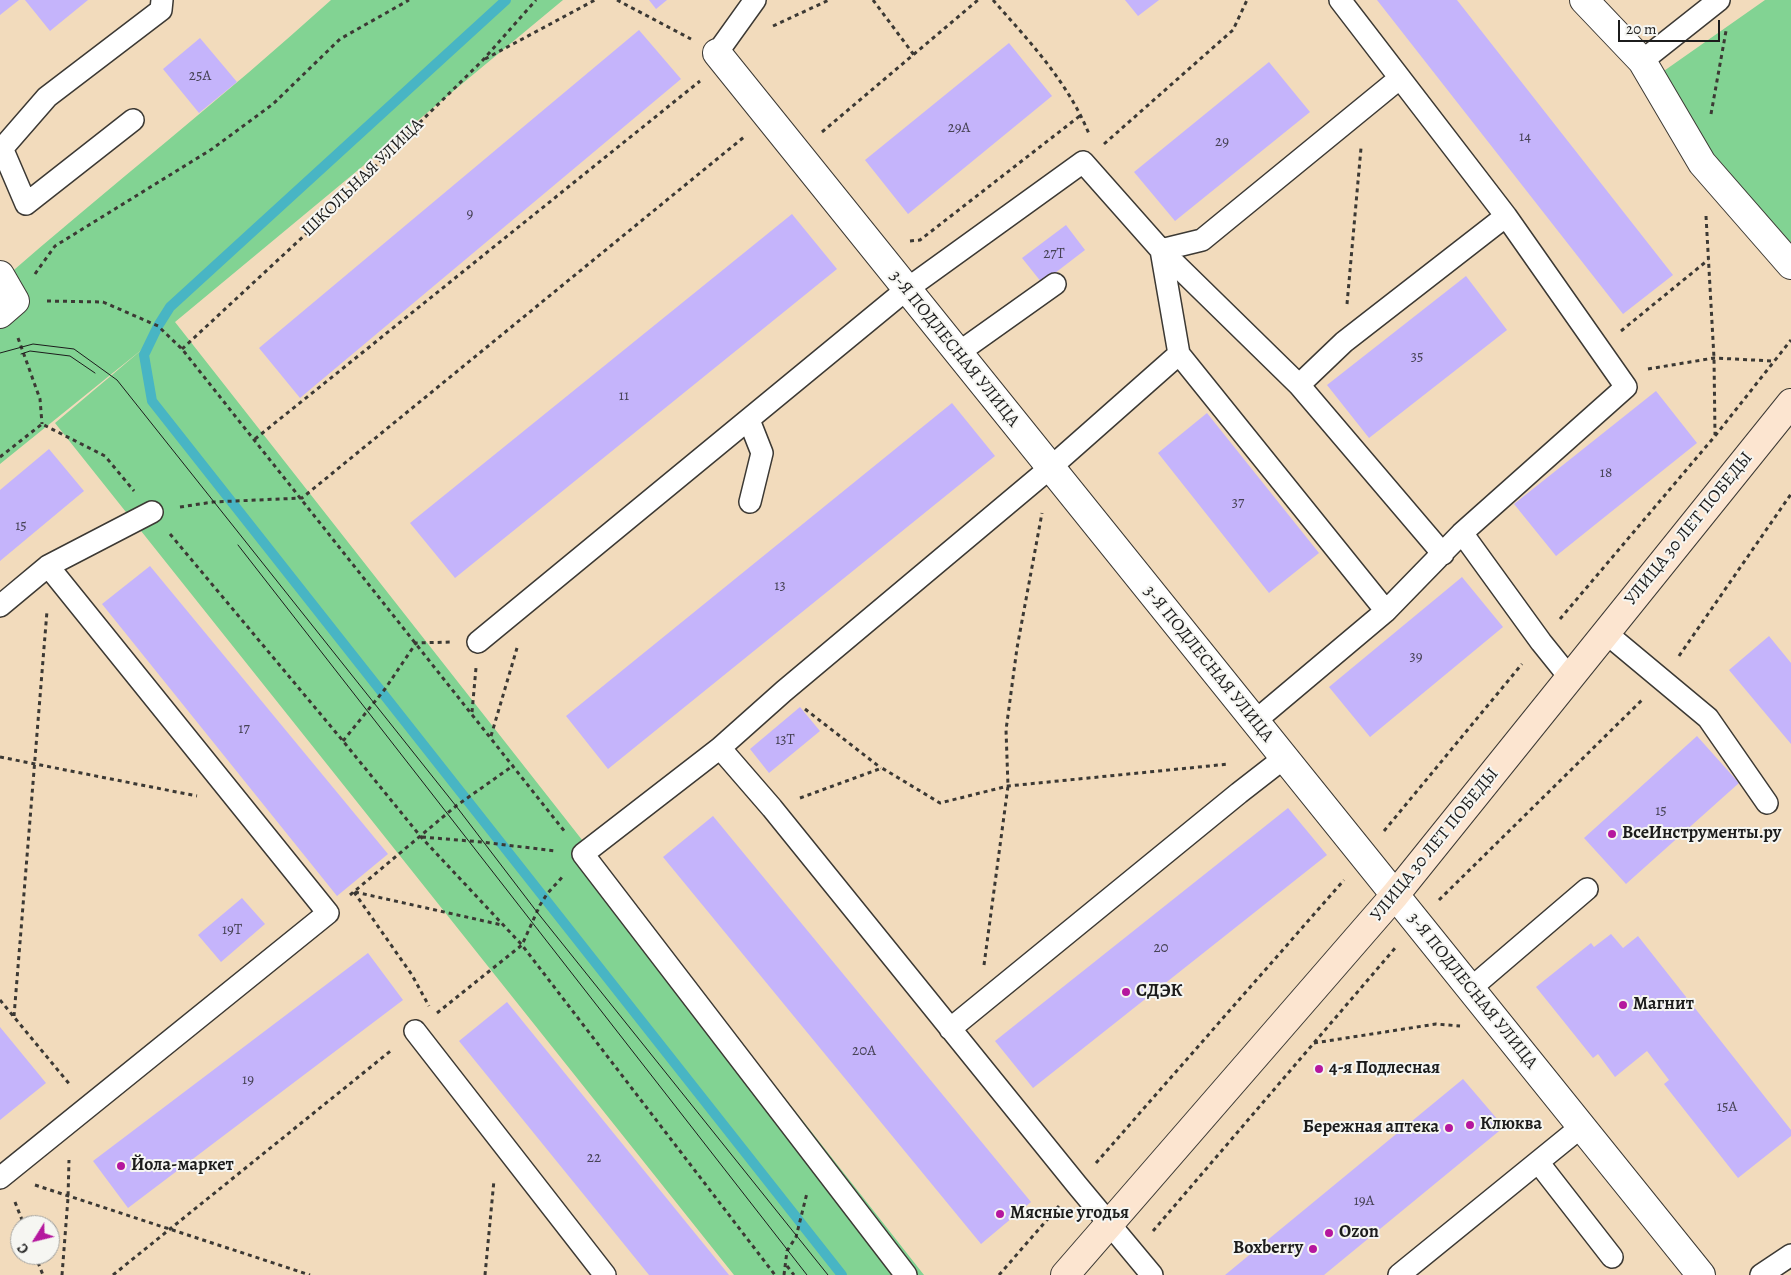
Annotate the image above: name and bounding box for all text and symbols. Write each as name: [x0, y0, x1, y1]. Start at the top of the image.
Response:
scale bar: [1621, 10, 1724, 42]
text: 20 m: [1626, 19, 1657, 39]
house number: 25А: [189, 67, 211, 85]
street label: ШКОЛЬНАЯ УЛИЦА: [298, 114, 428, 242]
house number: 29А: [948, 119, 970, 137]
house number: 14: [1519, 128, 1531, 146]
house number: 29: [1215, 133, 1229, 151]
house number: 9: [467, 205, 473, 223]
house number: 27Т: [1043, 245, 1065, 263]
street label: 3-Я ПОДЛЕСНАЯ УЛИЦА: [884, 266, 1024, 432]
house number: 35: [1411, 348, 1423, 366]
house number: 11: [619, 387, 629, 405]
street label: УЛИЦА 30 ЛЕТ ПОБЕДЫ: [1620, 448, 1758, 610]
house number: 18: [1600, 464, 1612, 482]
house number: 37: [1232, 494, 1244, 512]
house number: 15: [15, 517, 27, 535]
house number: 13: [774, 577, 786, 595]
street label: 3-Я ПОДЛЕСНАЯ УЛИЦА: [1138, 581, 1278, 747]
house number: 39: [1409, 648, 1423, 666]
house number: 17: [238, 720, 250, 738]
house number: 13Т: [775, 731, 795, 749]
street label: УЛИЦА 30 ЛЕТ ПОБЕДЫ: [1366, 764, 1504, 926]
house number: 15: [1655, 802, 1667, 820]
place label: ВсеИнструменты.ру: [1622, 823, 1781, 845]
marker: ВсеИнструменты.ру: [1606, 828, 1618, 840]
street label: 3-Я ПОДЛЕСНАЯ УЛИЦА: [1402, 908, 1542, 1074]
house number: 19Т: [222, 921, 242, 939]
house number: 20: [1153, 939, 1169, 957]
place label: СДЭК: [1136, 981, 1182, 1003]
marker: СДЭК: [1120, 986, 1132, 998]
place label: Магнит: [1633, 994, 1694, 1016]
marker: Магнит: [1617, 999, 1629, 1011]
house number: 20А: [852, 1042, 876, 1060]
place label: 4-я Подлесная: [1329, 1058, 1440, 1080]
marker: 4-я Подлесная: [1313, 1063, 1325, 1075]
house number: 19: [242, 1071, 254, 1089]
house number: 15А: [1717, 1098, 1737, 1116]
place label: Клюква: [1480, 1114, 1542, 1136]
place label: Бережная аптека: [1303, 1117, 1439, 1139]
marker: Клюква: [1464, 1119, 1476, 1131]
marker: Бережная аптека: [1443, 1122, 1455, 1134]
house number: 22: [587, 1149, 601, 1167]
place label: Йола-маркет: [131, 1155, 234, 1177]
marker: Йола-маркет: [115, 1160, 127, 1172]
house number: 19А: [1354, 1192, 1374, 1210]
place label: Мясные угодья: [1010, 1203, 1129, 1225]
marker: Мясные угодья: [994, 1208, 1006, 1220]
north arrow: [10, 1215, 60, 1265]
place label: Ozon: [1339, 1222, 1379, 1244]
marker: Ozon: [1323, 1227, 1335, 1239]
place label: Boxberry: [1233, 1238, 1303, 1260]
text: С: [13, 1239, 33, 1258]
marker: Boxberry: [1307, 1243, 1319, 1255]

